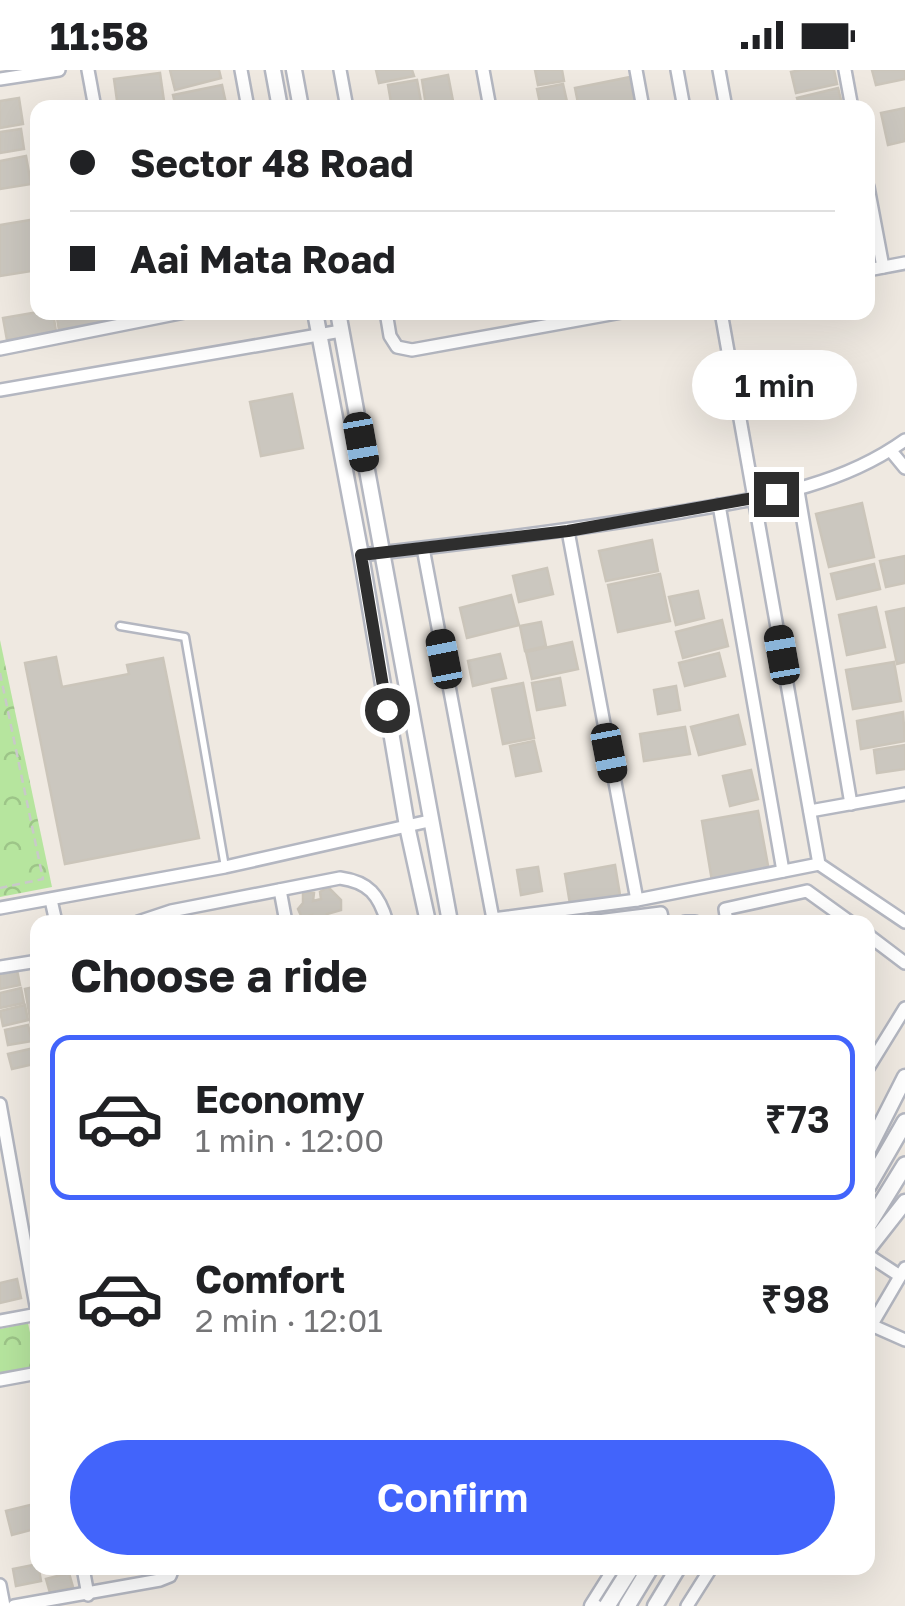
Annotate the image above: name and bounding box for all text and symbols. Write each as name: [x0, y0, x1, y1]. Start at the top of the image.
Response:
text: 11:58: [50, 13, 149, 58]
text: Sector 48 Road: [130, 140, 414, 185]
text: Aai Mata Road: [130, 236, 396, 281]
callout: 1 min: [694, 349, 858, 419]
text: 1 min: [734, 366, 815, 404]
car: [341, 410, 381, 474]
route end: [754, 472, 799, 517]
car: [762, 623, 802, 687]
car: [424, 627, 464, 691]
route start: [365, 688, 410, 733]
car: [589, 721, 629, 785]
text: Choose a ride: [70, 948, 368, 1002]
icon: car: [75, 1073, 165, 1163]
text: Economy: [195, 1076, 364, 1121]
text: ₹73: [765, 1096, 830, 1141]
text: 1 min · 12:00: [195, 1121, 384, 1159]
icon: car: [75, 1253, 165, 1343]
text: Comfort: [195, 1256, 345, 1301]
text: ₹98: [761, 1276, 830, 1321]
text: 2 min · 12:01: [195, 1301, 383, 1339]
button: Confirm: [70, 1440, 835, 1555]

